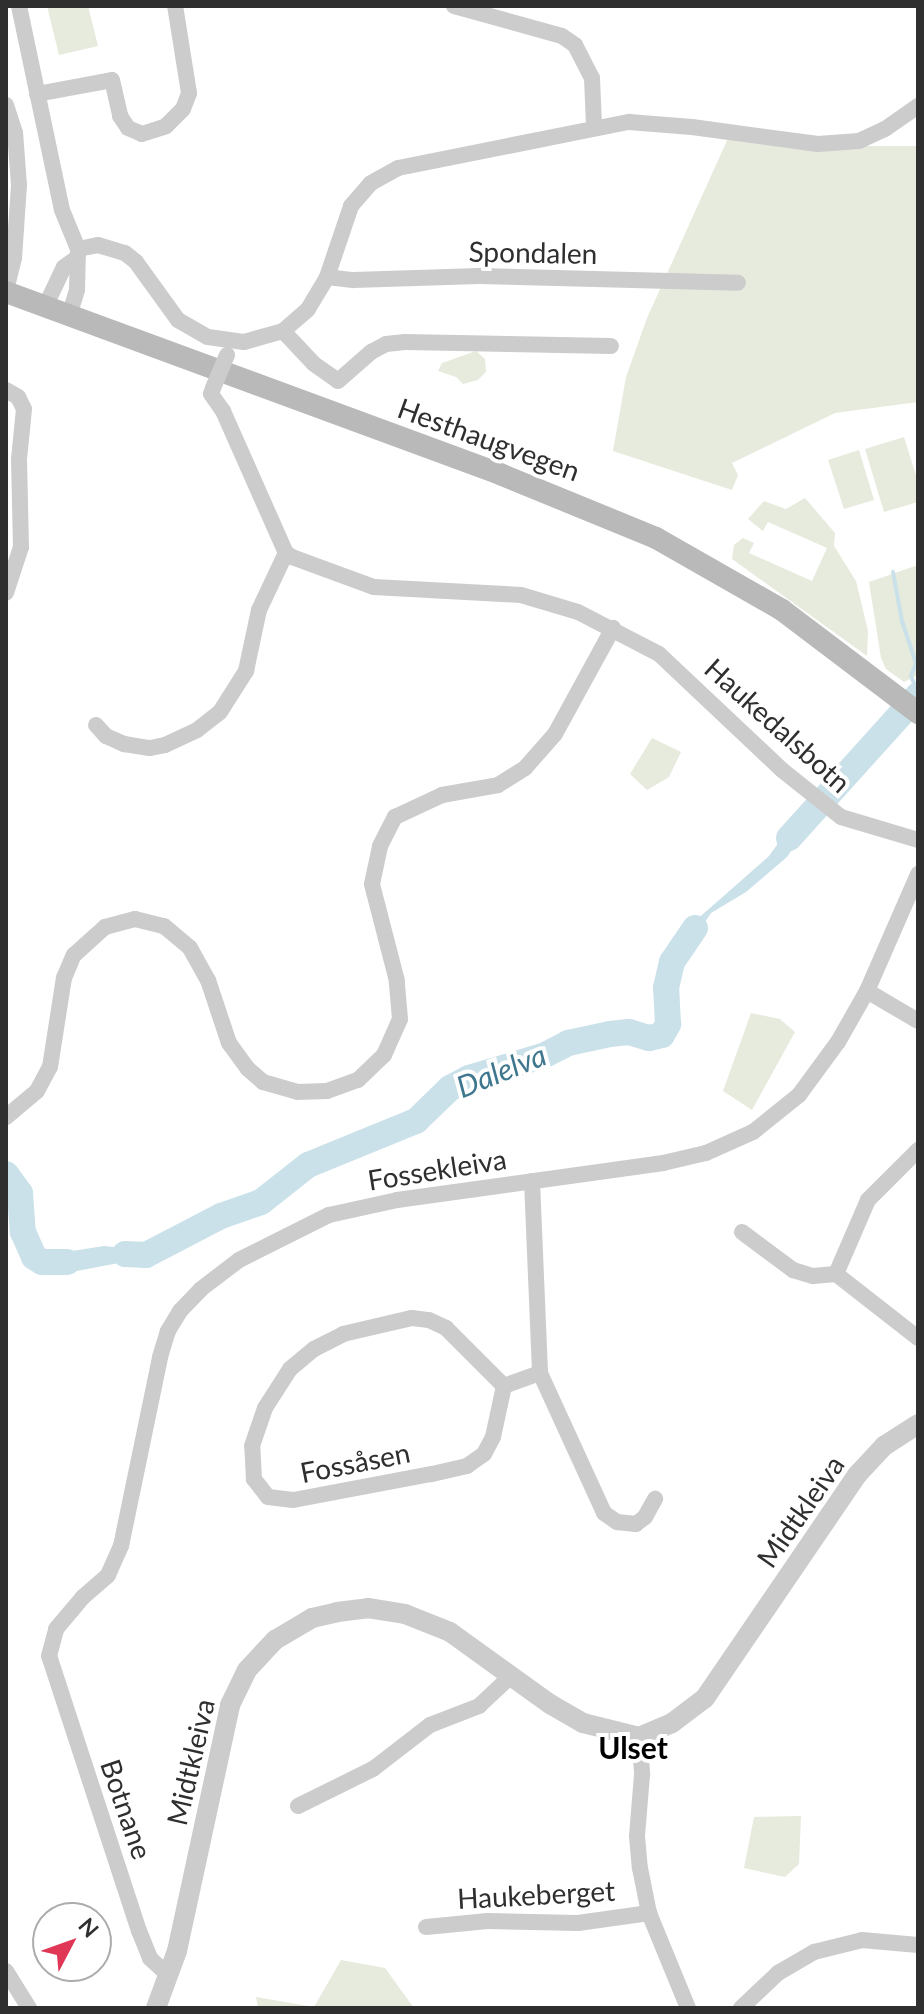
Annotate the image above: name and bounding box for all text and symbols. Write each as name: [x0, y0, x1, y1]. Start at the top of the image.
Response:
street label: Spondalen: [468, 234, 598, 270]
street label: Hesthaugvegen: [393, 391, 585, 487]
street label: Haukedalsbotn: [698, 651, 858, 799]
water label: Dalelva: [451, 1036, 551, 1104]
street label: Fossekleiva: [365, 1141, 509, 1197]
street label: Fossåsen: [297, 1435, 413, 1489]
street label: Midtkleiva: [749, 1449, 851, 1573]
street label: Midtkleiva: [159, 1696, 221, 1828]
district label: Ulset: [598, 1729, 668, 1765]
street label: Botnane: [94, 1755, 160, 1863]
street label: Haukeberget: [456, 1873, 616, 1915]
north arrow: [32, 1902, 112, 1982]
text: N: [73, 1912, 105, 1942]

